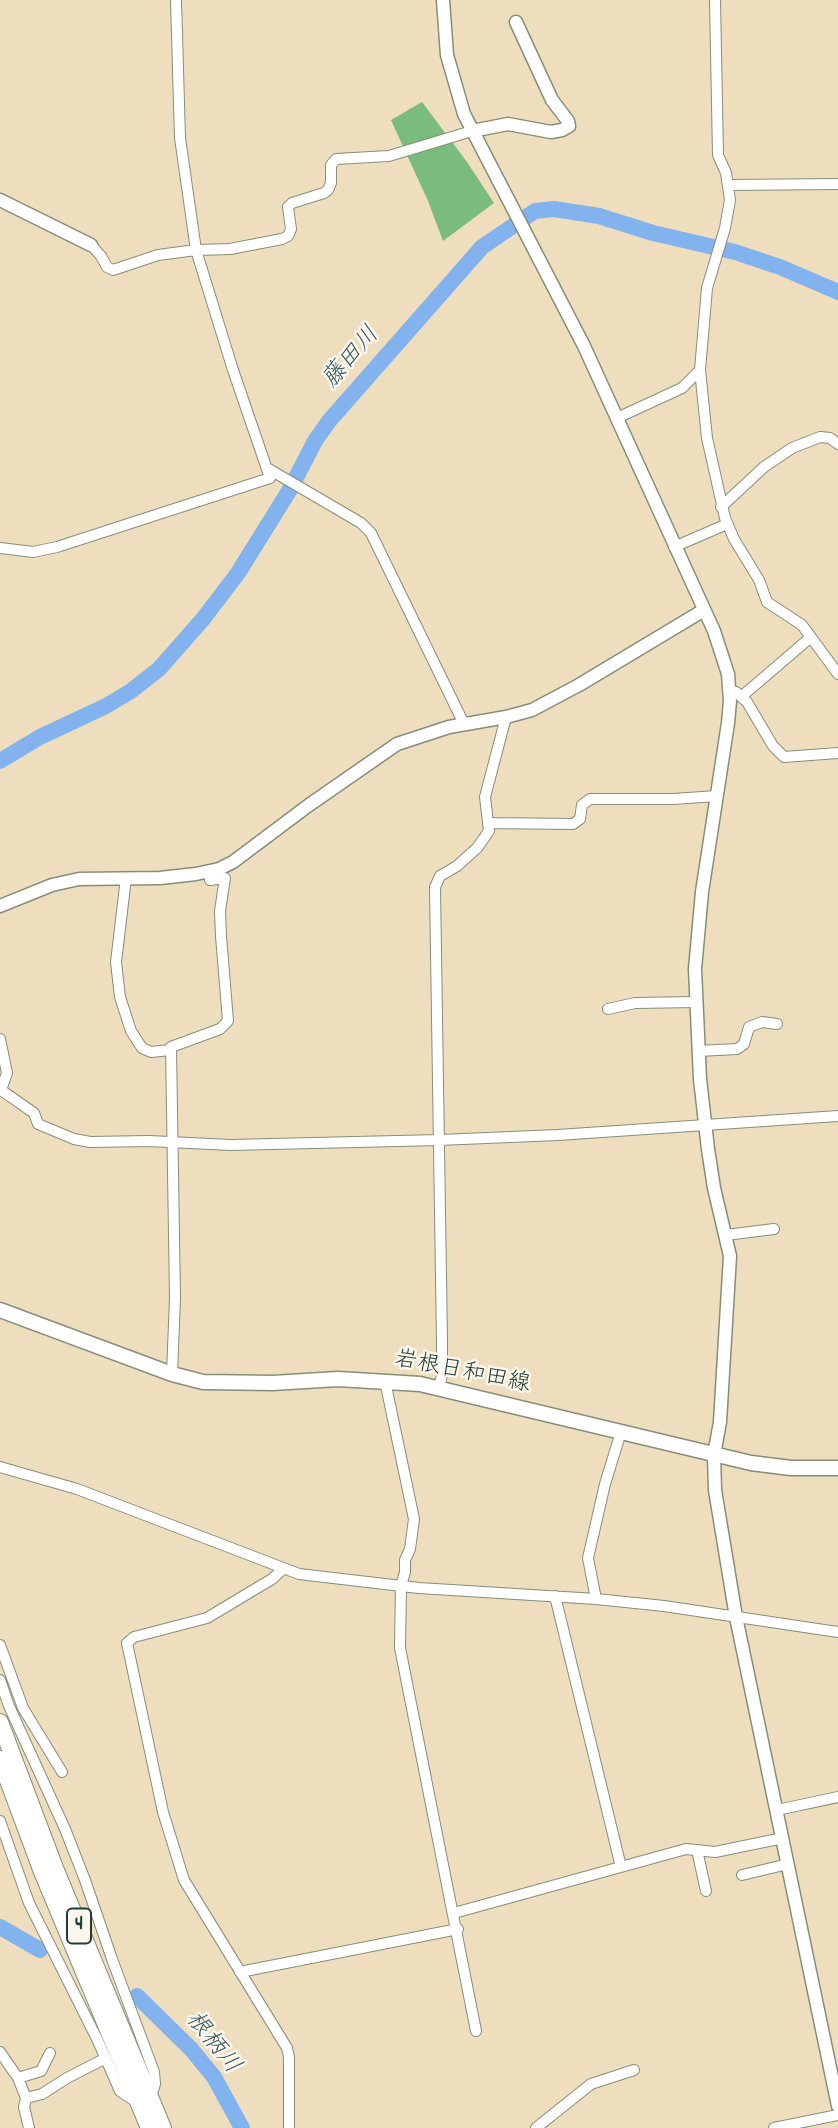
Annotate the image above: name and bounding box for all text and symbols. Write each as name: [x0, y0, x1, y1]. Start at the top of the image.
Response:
water label: 藤田川: [319, 322, 387, 396]
street label: 岩根日和田線: [392, 1347, 532, 1401]
road number: 4: [67, 1909, 91, 1944]
water label: 根柄川: [177, 2007, 245, 2081]

